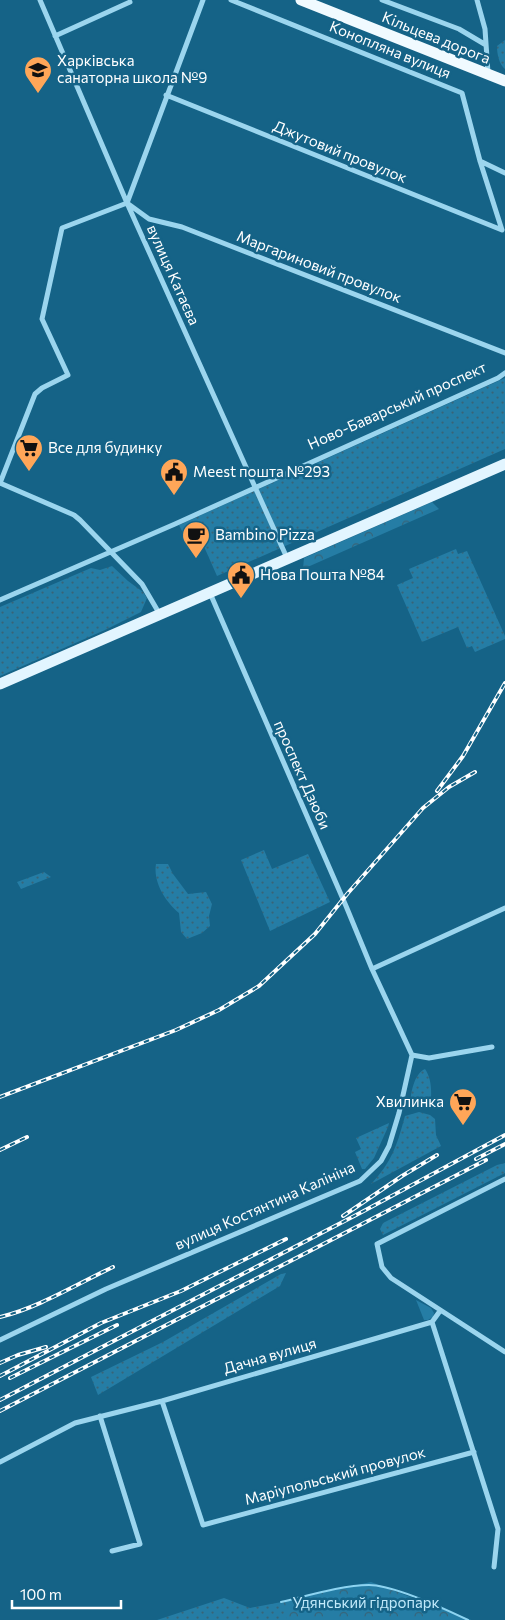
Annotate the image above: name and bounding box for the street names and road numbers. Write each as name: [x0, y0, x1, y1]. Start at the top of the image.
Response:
street label: Кільцева дорога: [380, 7, 493, 67]
street label: Конопляна вулиця: [327, 17, 454, 82]
street label: Джутовий провулок: [271, 116, 410, 186]
street label: вулиця Катаєва: [144, 222, 204, 328]
street label: Маргариновий провулок: [234, 226, 404, 306]
street label: Ново-Баварський проспект: [304, 357, 489, 453]
street label: проспект Дзюби: [271, 717, 335, 832]
street label: вулиця Костянтина Калініна: [172, 1157, 357, 1253]
street label: Дачна вулиця: [221, 1333, 318, 1377]
street label: Маріупольський провулок: [242, 1442, 427, 1508]

